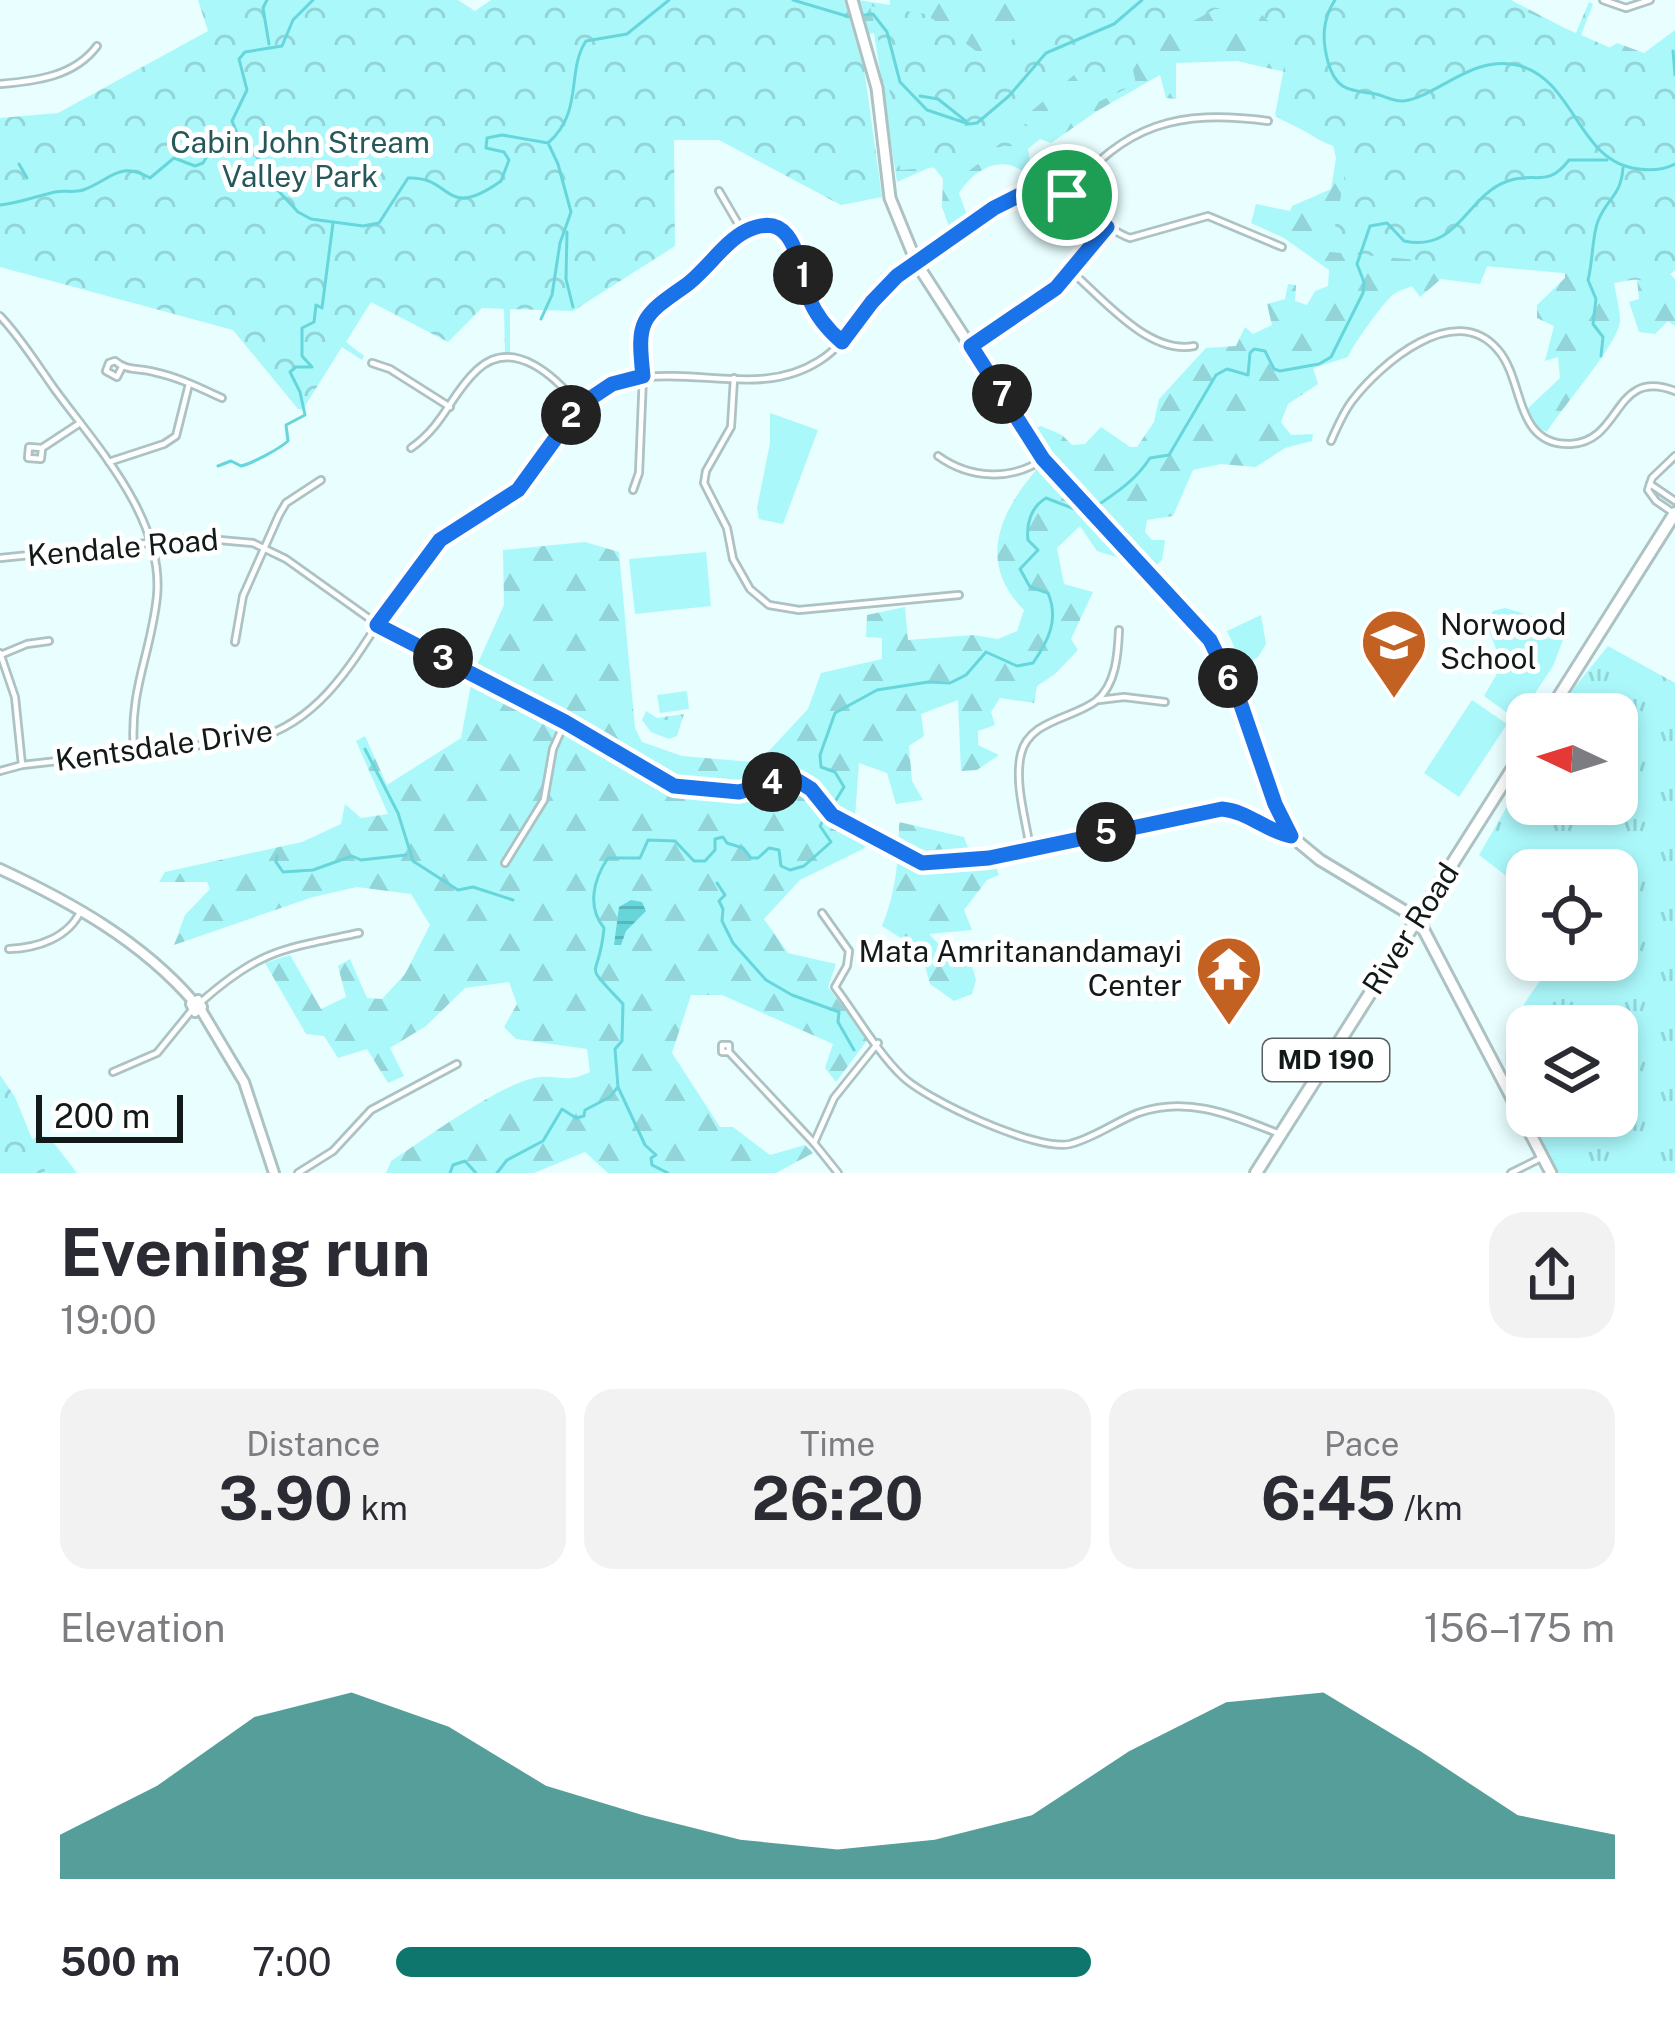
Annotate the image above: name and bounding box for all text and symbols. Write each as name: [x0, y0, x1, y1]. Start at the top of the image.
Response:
park label: Cabin John Stream Valley Park: [170, 124, 430, 194]
pin: [1016, 144, 1118, 246]
icon: arrive: [1034, 162, 1100, 228]
pin: 1: [773, 245, 833, 305]
text: 1: [796, 256, 810, 294]
pin: 7: [972, 364, 1032, 424]
text: 7: [992, 375, 1012, 413]
pin: 2: [541, 385, 601, 445]
text: 2: [561, 396, 581, 434]
street label: Kendale Road: [26, 521, 220, 573]
place label: Norwood School: [1440, 606, 1566, 676]
school or university icon: Norwood School: [1359, 607, 1429, 701]
pin: 3: [413, 628, 473, 688]
text: 3: [432, 639, 454, 677]
pin: 6: [1198, 648, 1258, 708]
text: 6: [1217, 659, 1239, 697]
north arrow: [1506, 693, 1638, 825]
map controls: [1506, 693, 1638, 1137]
street label: Kentsdale Drive: [53, 712, 275, 778]
pin: 4: [742, 752, 802, 812]
text: 4: [761, 763, 783, 801]
pin: 5: [1076, 802, 1136, 862]
text: 5: [1095, 813, 1117, 851]
button: locate: [1506, 849, 1638, 981]
street label: River Road: [1354, 856, 1466, 1001]
place label: Mata Amritanandamayi Center: [858, 933, 1182, 1003]
temple icon: Mata Amritanandamayi Center: [1194, 934, 1264, 1028]
button: layers: [1506, 1005, 1638, 1137]
road number: MD 190: [1263, 1039, 1389, 1081]
scale bar: [36, 1089, 183, 1142]
text: 200 m: [54, 1097, 150, 1135]
button: share: [1489, 1212, 1615, 1338]
text: Evening run: [60, 1213, 431, 1291]
text: 19:00: [60, 1297, 157, 1343]
text: Distance: [246, 1425, 380, 1463]
text: Time: [800, 1425, 875, 1463]
text: Pace: [1324, 1425, 1400, 1463]
text: 3.90: [219, 1463, 353, 1534]
text: 26:20: [752, 1463, 923, 1534]
text: 6:45: [1261, 1463, 1396, 1534]
text: km: [353, 1489, 408, 1527]
text: /km: [1396, 1489, 1463, 1527]
text: Elevation: [60, 1605, 226, 1651]
text: 156–175 m: [1424, 1605, 1615, 1651]
text: 500 m: [60, 1939, 180, 1985]
text: 7:00: [252, 1939, 332, 1985]

